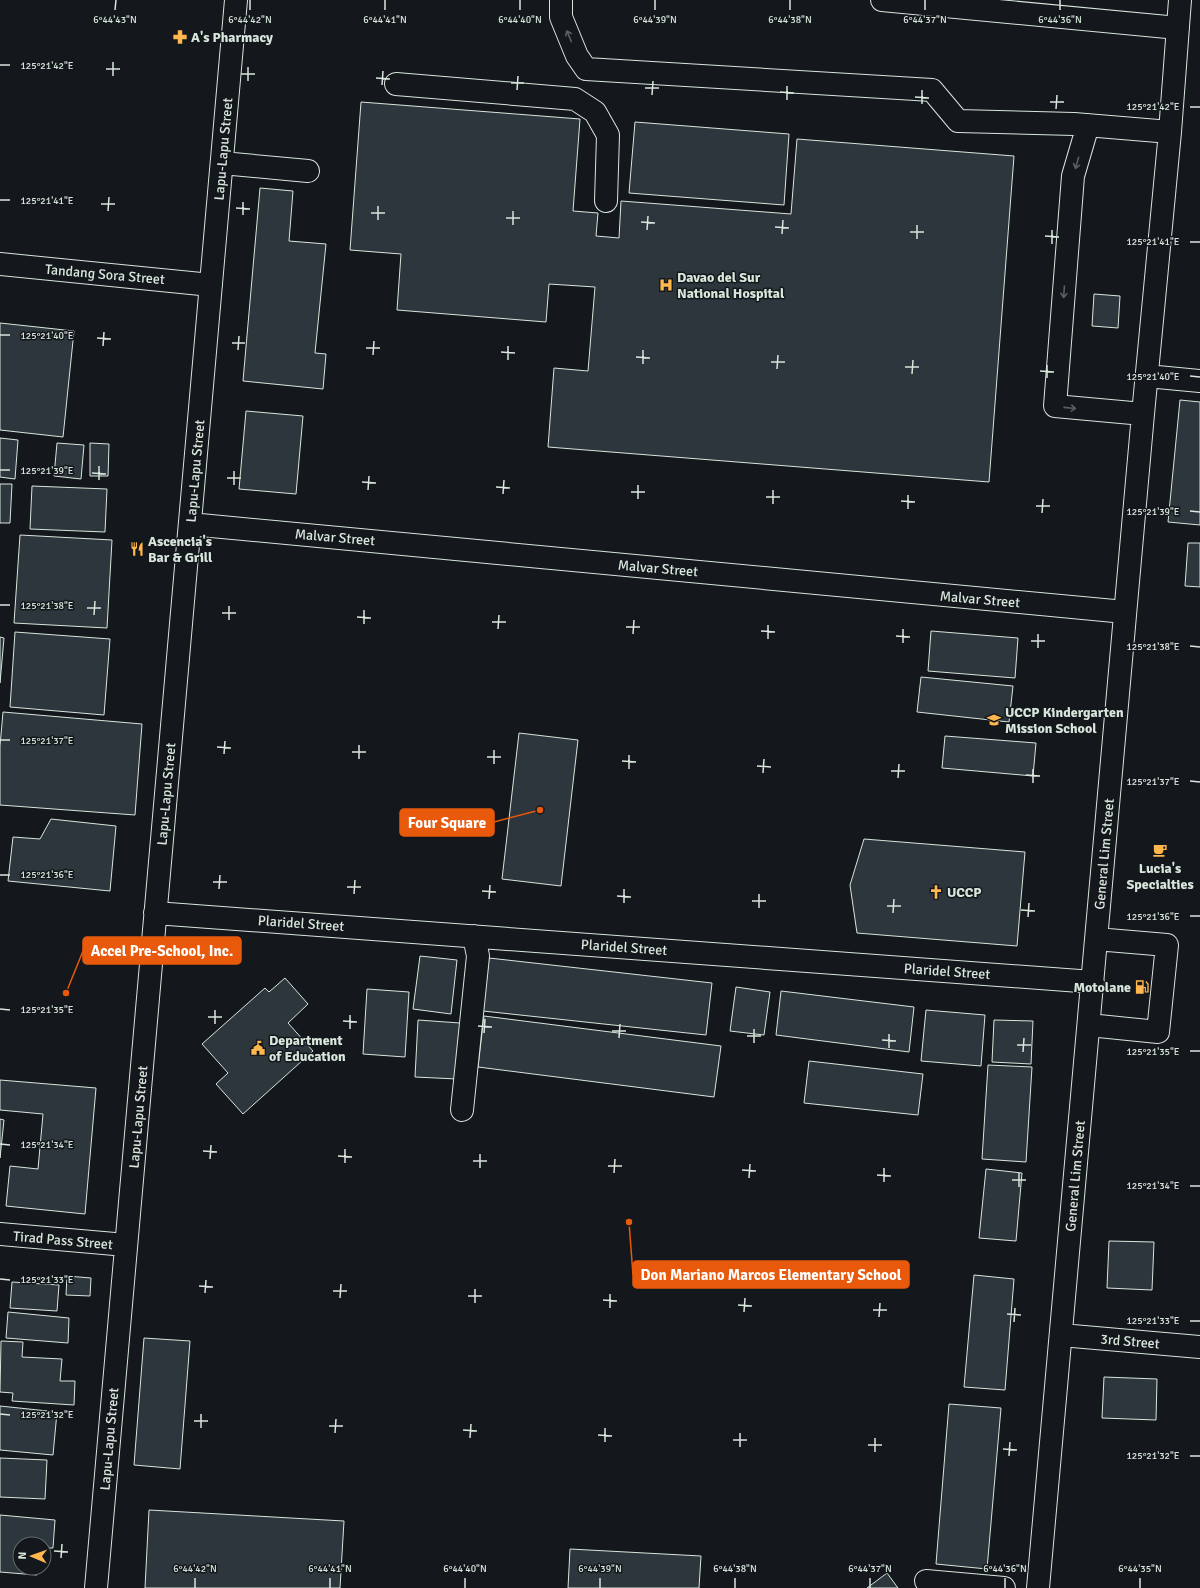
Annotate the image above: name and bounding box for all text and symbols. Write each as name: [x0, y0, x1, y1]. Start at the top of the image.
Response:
text: 6°44'43"N: [93, 14, 137, 26]
text: 6°44'42"N: [228, 14, 272, 26]
text: 6°44'41"N: [363, 14, 407, 26]
text: 6°44'40"N: [498, 14, 542, 26]
text: 6°44'39"N: [633, 14, 677, 26]
text: 6°44'38"N: [768, 14, 812, 26]
text: 6°44'37"N: [903, 14, 947, 26]
text: 6°44'36"N: [1038, 14, 1082, 26]
pharmacy icon: A's Pharmacy: [172, 29, 188, 45]
place label: A's Pharmacy: [191, 29, 273, 46]
one-way arrow: [565, 31, 572, 43]
text: 125°21'42"E: [20, 60, 74, 72]
street label: Lapu-Lapu Street: [211, 97, 236, 201]
text: 125°21'42"E: [1126, 101, 1180, 113]
one-way arrow: [1073, 156, 1080, 169]
text: 125°21'41"E: [20, 195, 74, 207]
text: 125°21'41"E: [1126, 236, 1180, 248]
street label: Tandang Sora Street: [44, 261, 166, 288]
place label: Davao del Sur National Hospital: [677, 269, 785, 302]
hospital icon: Davao del Sur National Hospital: [658, 277, 674, 293]
one-way arrow: [1060, 285, 1067, 298]
text: 125°21'40"E: [20, 330, 74, 342]
text: 125°21'40"E: [1126, 371, 1180, 383]
one-way arrow: [1063, 404, 1076, 412]
street label: Lapu-Lapu Street: [183, 419, 208, 523]
text: 125°21'39"E: [20, 465, 74, 477]
text: 125°21'39"E: [1126, 506, 1180, 518]
street label: Malvar Street: [294, 526, 376, 549]
place label: Ascencia's Bar & Grill: [148, 533, 213, 566]
restaurant icon: Ascencia's Bar & Grill: [129, 541, 145, 557]
street label: Malvar Street: [617, 557, 699, 580]
street label: Malvar Street: [939, 588, 1021, 611]
text: 125°21'38"E: [20, 600, 74, 612]
text: 125°21'38"E: [1126, 641, 1180, 653]
place label: UCCP Kindergarten Mission School: [1005, 704, 1124, 737]
school or university icon: UCCP Kindergarten Mission School: [986, 712, 1002, 728]
text: 125°21'37"E: [20, 735, 74, 747]
street label: Lapu-Lapu Street: [154, 742, 179, 846]
text: 125°21'37"E: [1126, 776, 1180, 788]
street label: General Lim Street: [1091, 798, 1118, 910]
callout: Four Square: [400, 809, 494, 836]
text: Four Square: [408, 814, 486, 832]
cafe icon: Lucia's Specialties: [1152, 842, 1168, 858]
place label: Lucia's Specialties: [1126, 860, 1194, 893]
text: 125°21'36"E: [20, 869, 74, 881]
church icon: UCCP: [928, 884, 944, 900]
place label: UCCP: [947, 884, 982, 901]
text: 125°21'36"E: [1126, 911, 1180, 923]
street label: Plaridel Street: [257, 912, 345, 935]
street label: Plaridel Street: [580, 936, 668, 959]
callout: Accel Pre-School, Inc.: [83, 937, 241, 964]
text: Accel Pre-School, Inc.: [91, 942, 233, 960]
street label: Plaridel Street: [903, 960, 991, 983]
place label: Motolane: [1073, 979, 1131, 996]
fuel station icon: Motolane: [1134, 979, 1150, 995]
text: 125°21'35"E: [20, 1004, 74, 1016]
place label: Department of Education: [269, 1032, 346, 1065]
public building icon: Department of Education: [250, 1040, 266, 1056]
text: 125°21'35"E: [1126, 1046, 1180, 1058]
street label: Lapu-Lapu Street: [126, 1065, 151, 1169]
street label: General Lim Street: [1062, 1120, 1089, 1232]
text: 125°21'34"E: [20, 1139, 74, 1151]
text: 125°21'34"E: [1126, 1180, 1180, 1192]
street label: Tirad Pass Street: [12, 1228, 114, 1253]
callout: Don Mariano Marcos Elementary School: [633, 1261, 909, 1288]
text: Don Mariano Marcos Elementary School: [641, 1266, 902, 1284]
text: 125°21'33"E: [20, 1274, 74, 1286]
text: 125°21'33"E: [1126, 1315, 1180, 1327]
street label: 3rd Street: [1100, 1330, 1160, 1353]
street label: Lapu-Lapu Street: [97, 1387, 122, 1491]
text: 125°21'32"E: [20, 1409, 74, 1421]
text: 125°21'32"E: [1126, 1450, 1180, 1462]
north arrow: [12, 1536, 52, 1576]
text: N: [16, 1552, 29, 1560]
text: 6°44'42"N: [173, 1563, 217, 1575]
text: 6°44'41"N: [308, 1563, 352, 1575]
text: 6°44'40"N: [443, 1563, 487, 1575]
text: 6°44'39"N: [578, 1563, 622, 1575]
text: 6°44'38"N: [713, 1563, 757, 1575]
text: 6°44'37"N: [848, 1563, 892, 1575]
text: 6°44'36"N: [983, 1563, 1027, 1575]
text: 6°44'35"N: [1118, 1563, 1162, 1575]

